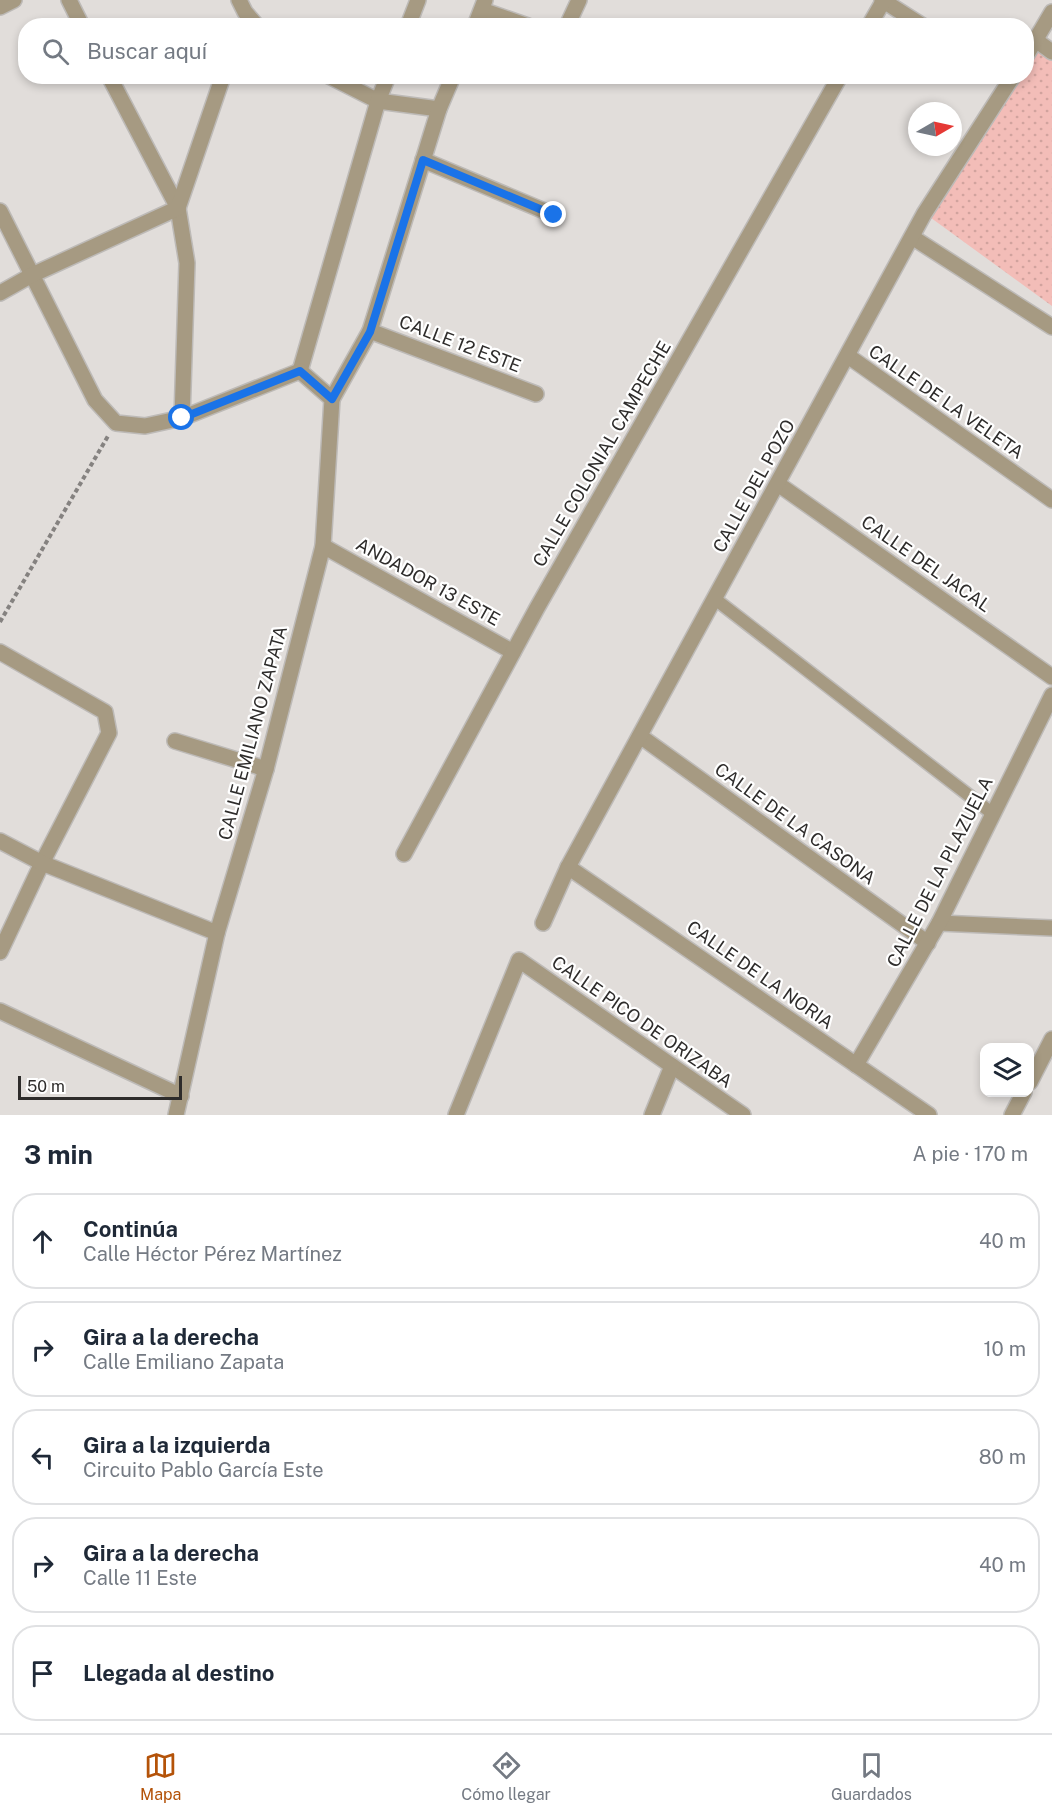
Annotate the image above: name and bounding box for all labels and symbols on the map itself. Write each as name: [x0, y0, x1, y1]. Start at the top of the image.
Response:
north arrow: [908, 102, 962, 156]
route end: [540, 201, 566, 227]
street label: CALLE 12 ESTE: [396, 311, 524, 376]
street label: CALLE COLONIAL CAMPECHE: [528, 337, 675, 570]
street label: CALLE DE LA VELETA: [865, 340, 1028, 463]
route start: [168, 404, 194, 430]
street label: CALLE DEL POZO: [708, 416, 799, 556]
street label: CALLE DEL JACAL: [857, 511, 995, 616]
street label: ANDADOR 13 ESTE: [353, 533, 504, 630]
street label: CALLE EMILIANO ZAPATA: [214, 623, 291, 842]
street label: CALLE DE LA CASONA: [711, 758, 880, 889]
street label: CALLE DE LA PLAZUELA: [882, 773, 997, 970]
street label: CALLE DE LA NORIA: [683, 916, 838, 1033]
street label: CALLE PICO DE ORIZABA: [548, 951, 737, 1092]
scale bar: [18, 1073, 182, 1100]

